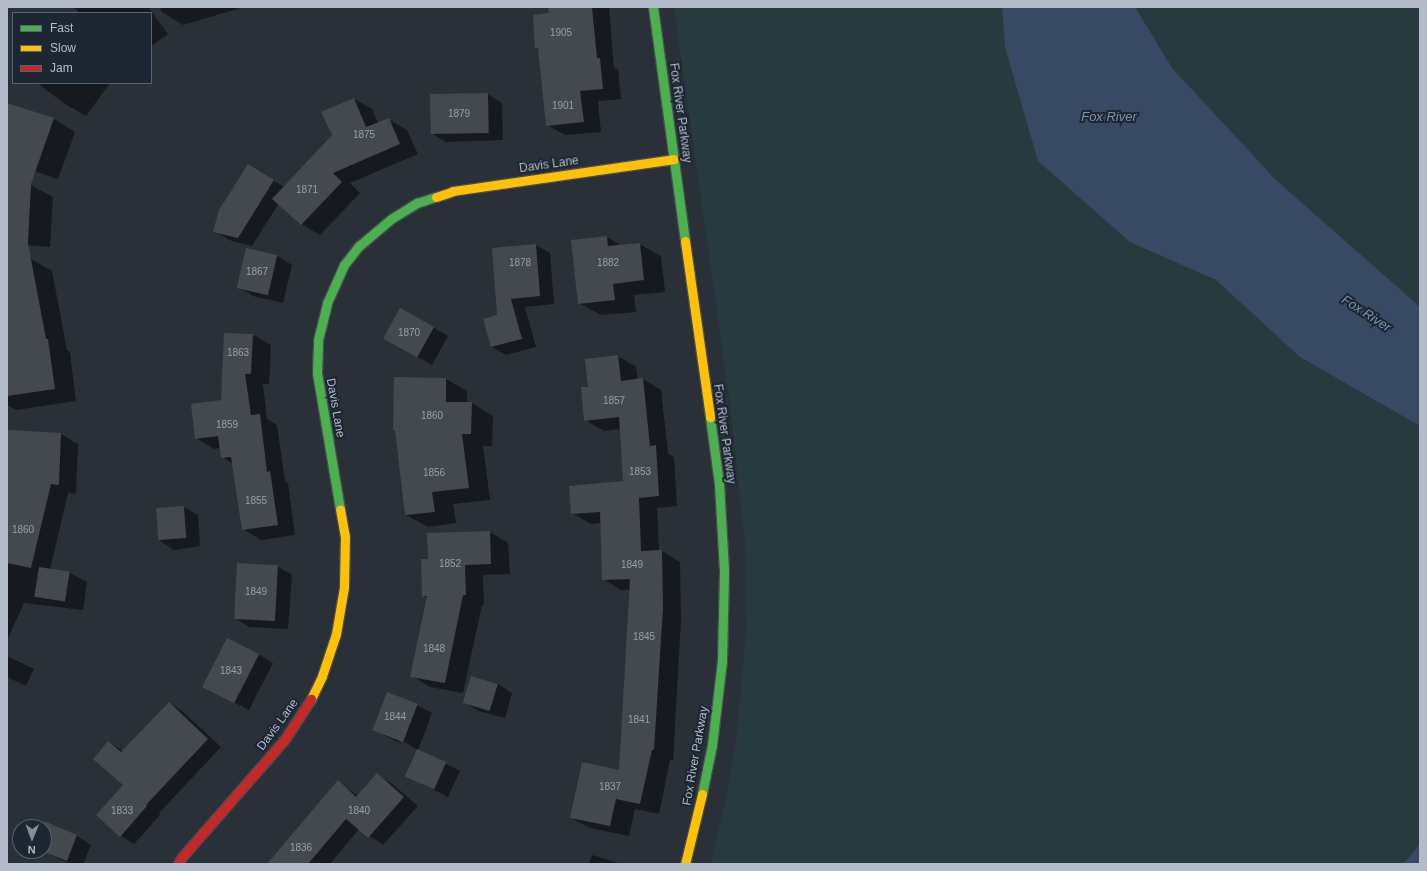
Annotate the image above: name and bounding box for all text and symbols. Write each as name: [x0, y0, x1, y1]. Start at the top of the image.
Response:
legend: [12, 12, 152, 84]
text: Fast: [50, 21, 73, 35]
house number: 1905: [550, 27, 572, 39]
text: Slow: [50, 41, 76, 55]
text: Jam: [50, 61, 73, 75]
street label: Fox River Parkway: [666, 62, 694, 164]
house number: 1901: [552, 100, 574, 112]
house number: 1879: [448, 108, 470, 120]
water label: Fox River: [1081, 109, 1137, 125]
house number: 1875: [353, 129, 375, 141]
street label: Davis Lane: [518, 154, 580, 176]
house number: 1871: [296, 184, 318, 196]
house number: 1878: [509, 257, 531, 269]
house number: 1882: [597, 257, 619, 269]
house number: 1867: [246, 266, 268, 278]
water label: Fox River: [1338, 292, 1394, 336]
house number: 1870: [398, 327, 420, 339]
house number: 1863: [227, 347, 249, 359]
street label: Davis Lane: [323, 377, 347, 439]
street label: Fox River Parkway: [710, 383, 738, 485]
house number: 1857: [603, 395, 625, 407]
house number: 1860: [421, 410, 443, 422]
house number: 1859: [216, 419, 238, 431]
house number: 1853: [629, 466, 651, 478]
house number: 1856: [423, 467, 445, 479]
house number: 1855: [245, 495, 267, 507]
house number: 1860: [12, 524, 34, 536]
house number: 1852: [439, 558, 461, 570]
house number: 1849: [621, 559, 643, 571]
house number: 1849: [245, 586, 267, 598]
house number: 1845: [633, 631, 655, 643]
house number: 1848: [423, 643, 445, 655]
house number: 1843: [220, 665, 242, 677]
street label: Davis Lane: [255, 696, 301, 754]
street label: Fox River Parkway: [680, 705, 712, 807]
house number: 1844: [384, 711, 406, 723]
house number: 1841: [628, 714, 650, 726]
house number: 1837: [599, 781, 621, 793]
house number: 1833: [111, 805, 133, 817]
house number: 1840: [348, 805, 370, 817]
north arrow: [12, 819, 52, 859]
house number: 1836: [290, 842, 312, 854]
text: N: [28, 844, 36, 856]

